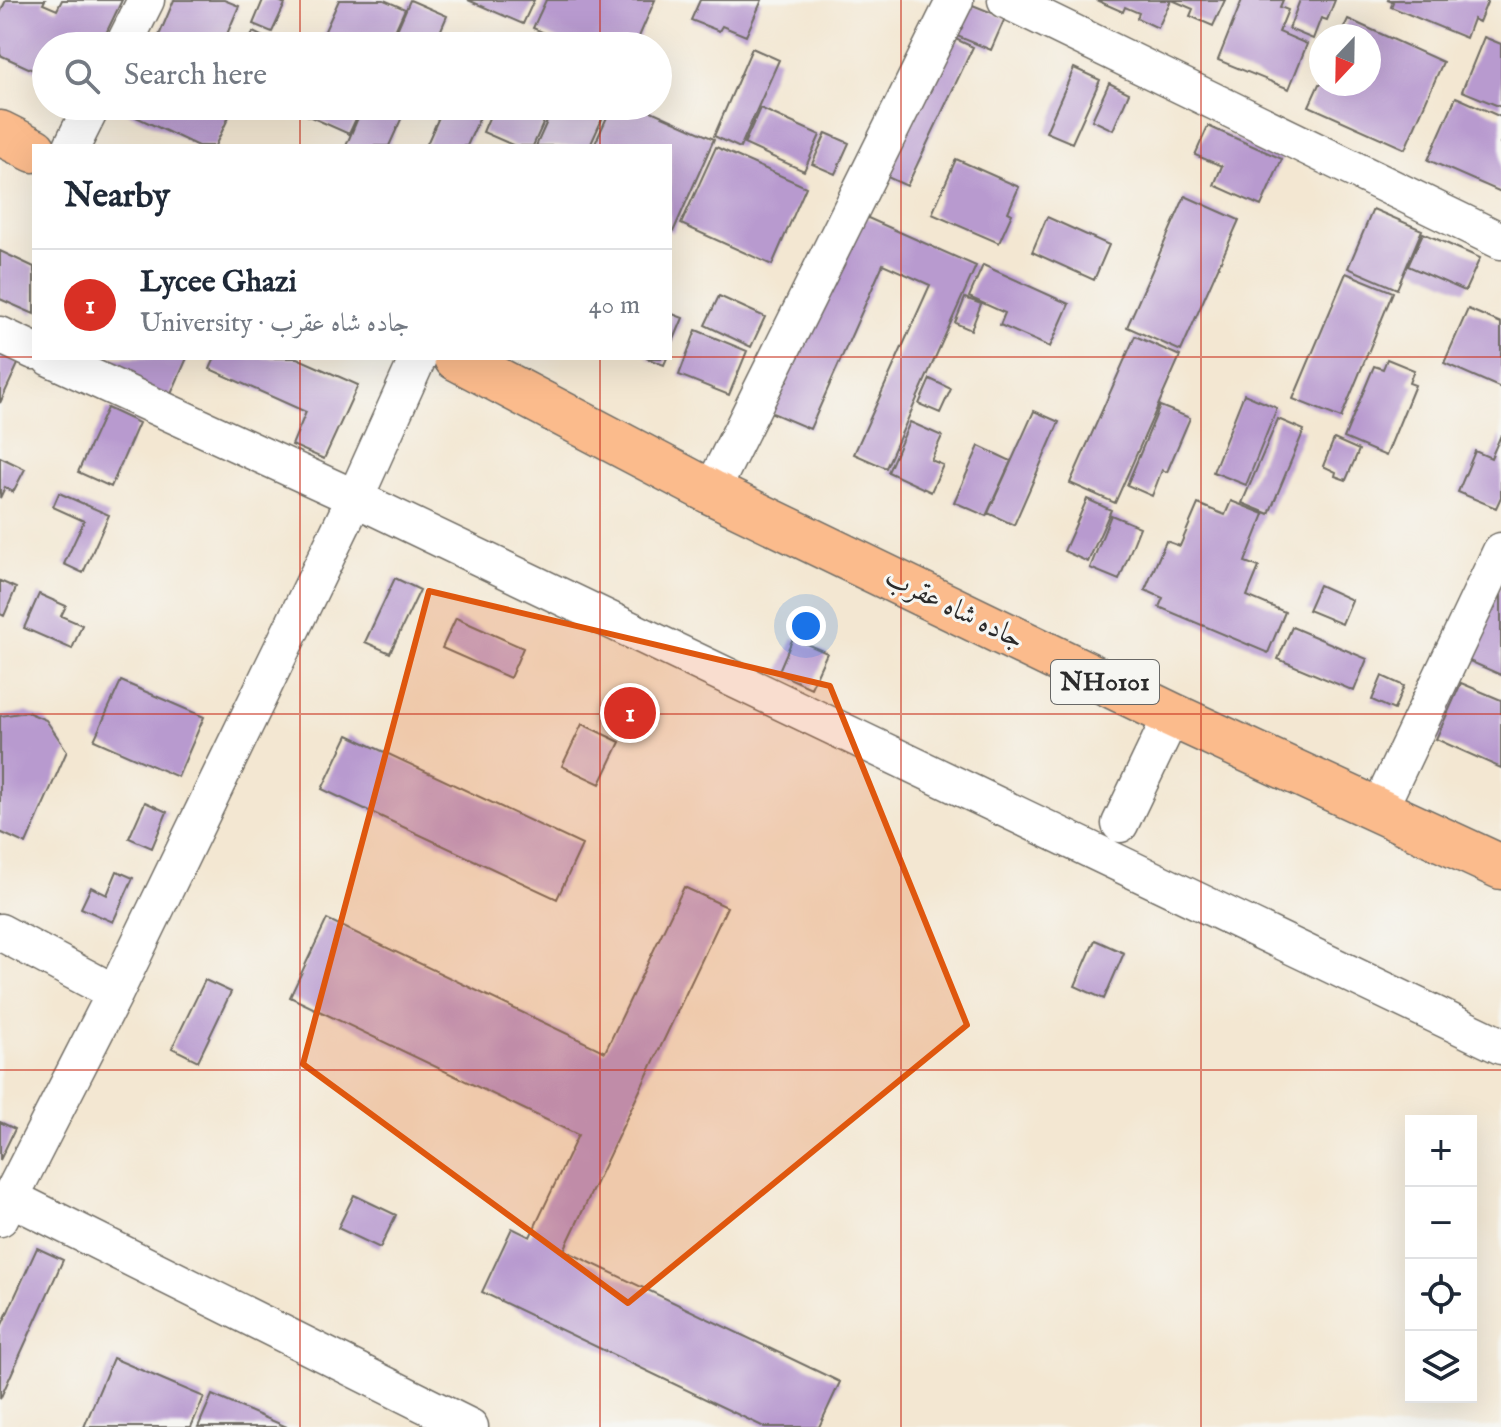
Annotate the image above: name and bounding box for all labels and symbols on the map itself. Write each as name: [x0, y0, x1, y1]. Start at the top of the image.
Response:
north arrow: [1309, 24, 1381, 96]
street label: جاده شاه عقرب: [879, 560, 1029, 658]
your location: [786, 606, 826, 646]
road number: NH0101: [1051, 660, 1159, 704]
pin: 1: [604, 683, 656, 743]

